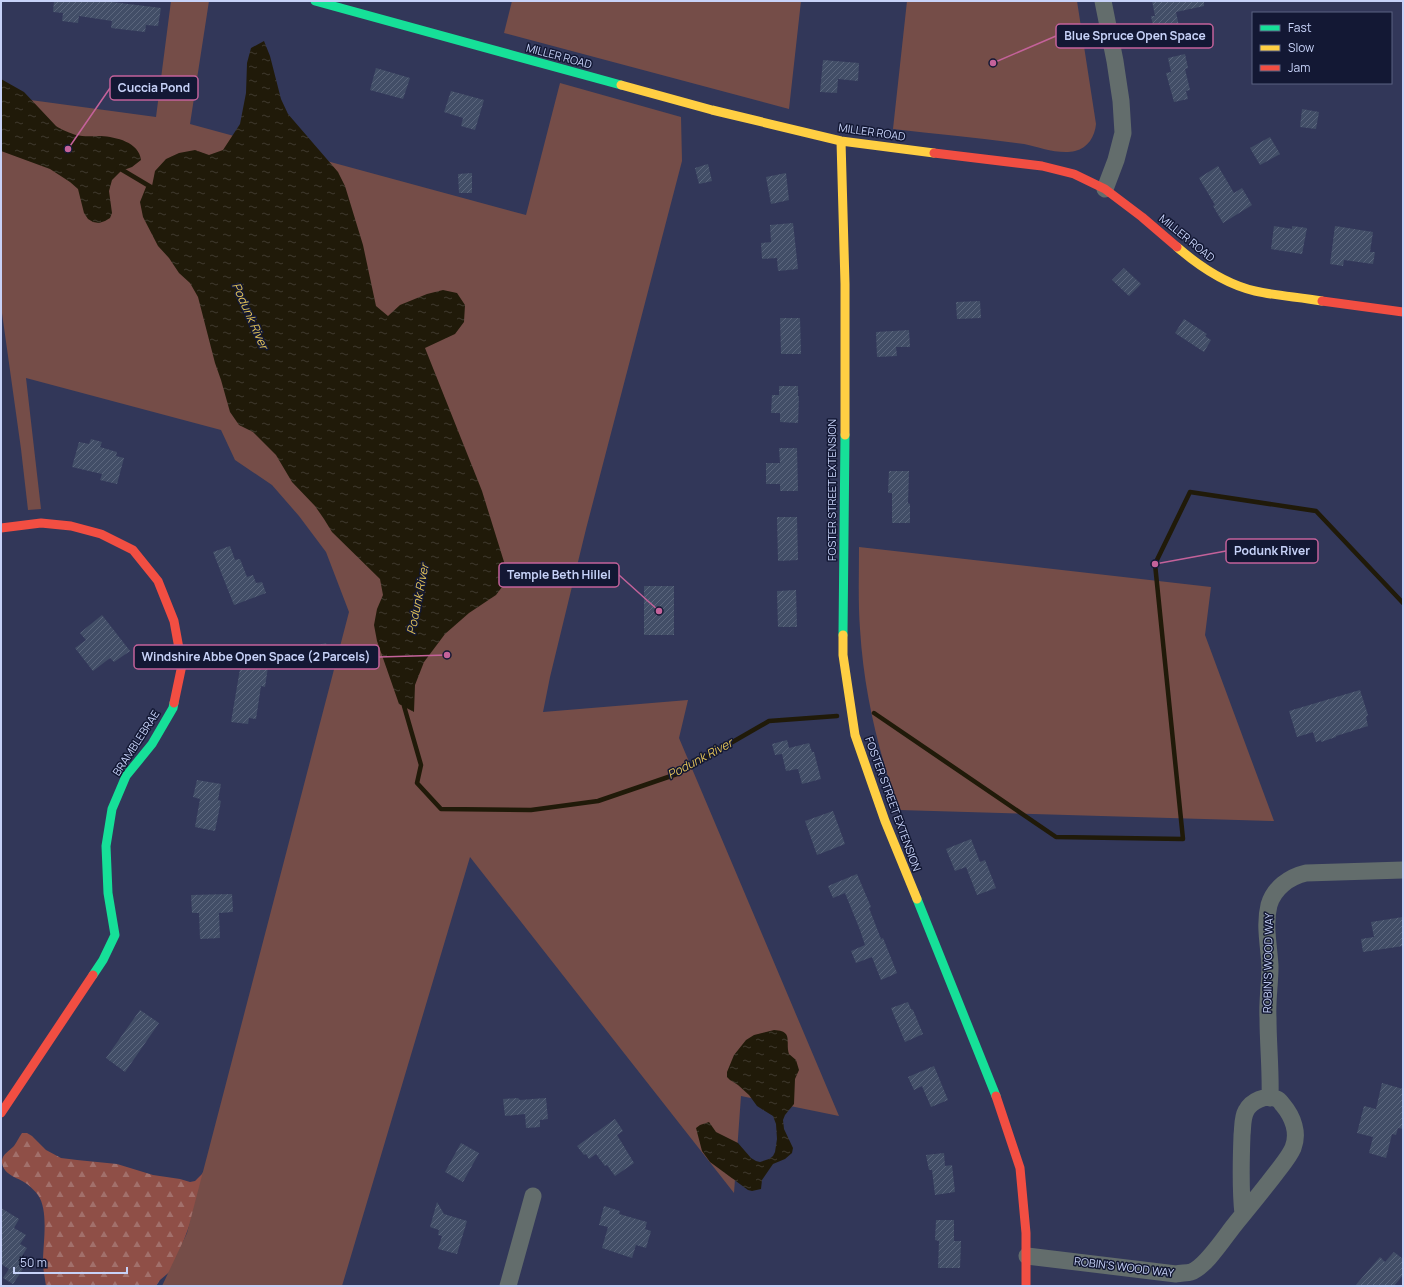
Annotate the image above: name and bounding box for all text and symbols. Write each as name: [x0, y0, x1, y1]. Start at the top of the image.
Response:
legend: [1252, 12, 1392, 84]
text: Fast: [1288, 19, 1312, 36]
callout: Blue Spruce Open Space: [1056, 24, 1213, 48]
text: Blue Spruce Open Space: [1064, 27, 1206, 44]
text: Slow: [1288, 39, 1314, 56]
street label: MILLER ROAD: [525, 40, 594, 71]
text: Jam: [1288, 59, 1310, 76]
callout: Cuccia Pond: [110, 76, 198, 100]
text: Cuccia Pond: [118, 79, 190, 96]
street label: MILLER ROAD: [838, 119, 907, 144]
street label: MILLER ROAD: [1156, 211, 1218, 265]
water label: Podunk River: [228, 280, 273, 353]
street label: FOSTER STREET EXTENSION: [824, 419, 839, 561]
callout: Podunk River: [1226, 539, 1318, 563]
text: Podunk River: [1234, 542, 1310, 559]
water label: Podunk River: [402, 561, 433, 636]
callout: Temple Beth Hillel: [499, 563, 619, 587]
text: Temple Beth Hillel: [507, 566, 611, 583]
callout: Windshire Abbe Open Space (2 Parcels): [134, 645, 379, 669]
text: Windshire Abbe Open Space (2 Parcels): [142, 648, 370, 665]
street label: BRAMBLEBRAE: [109, 707, 162, 778]
water label: Podunk River: [664, 733, 737, 783]
street label: FOSTER STREET EXTENSION: [862, 735, 925, 873]
street label: ROBIN'S WOOD WAY: [1259, 912, 1276, 1013]
scale bar: [14, 1249, 127, 1275]
street label: ROBIN'S WOOD WAY: [1073, 1253, 1176, 1280]
text: 50 m: [20, 1254, 47, 1271]

